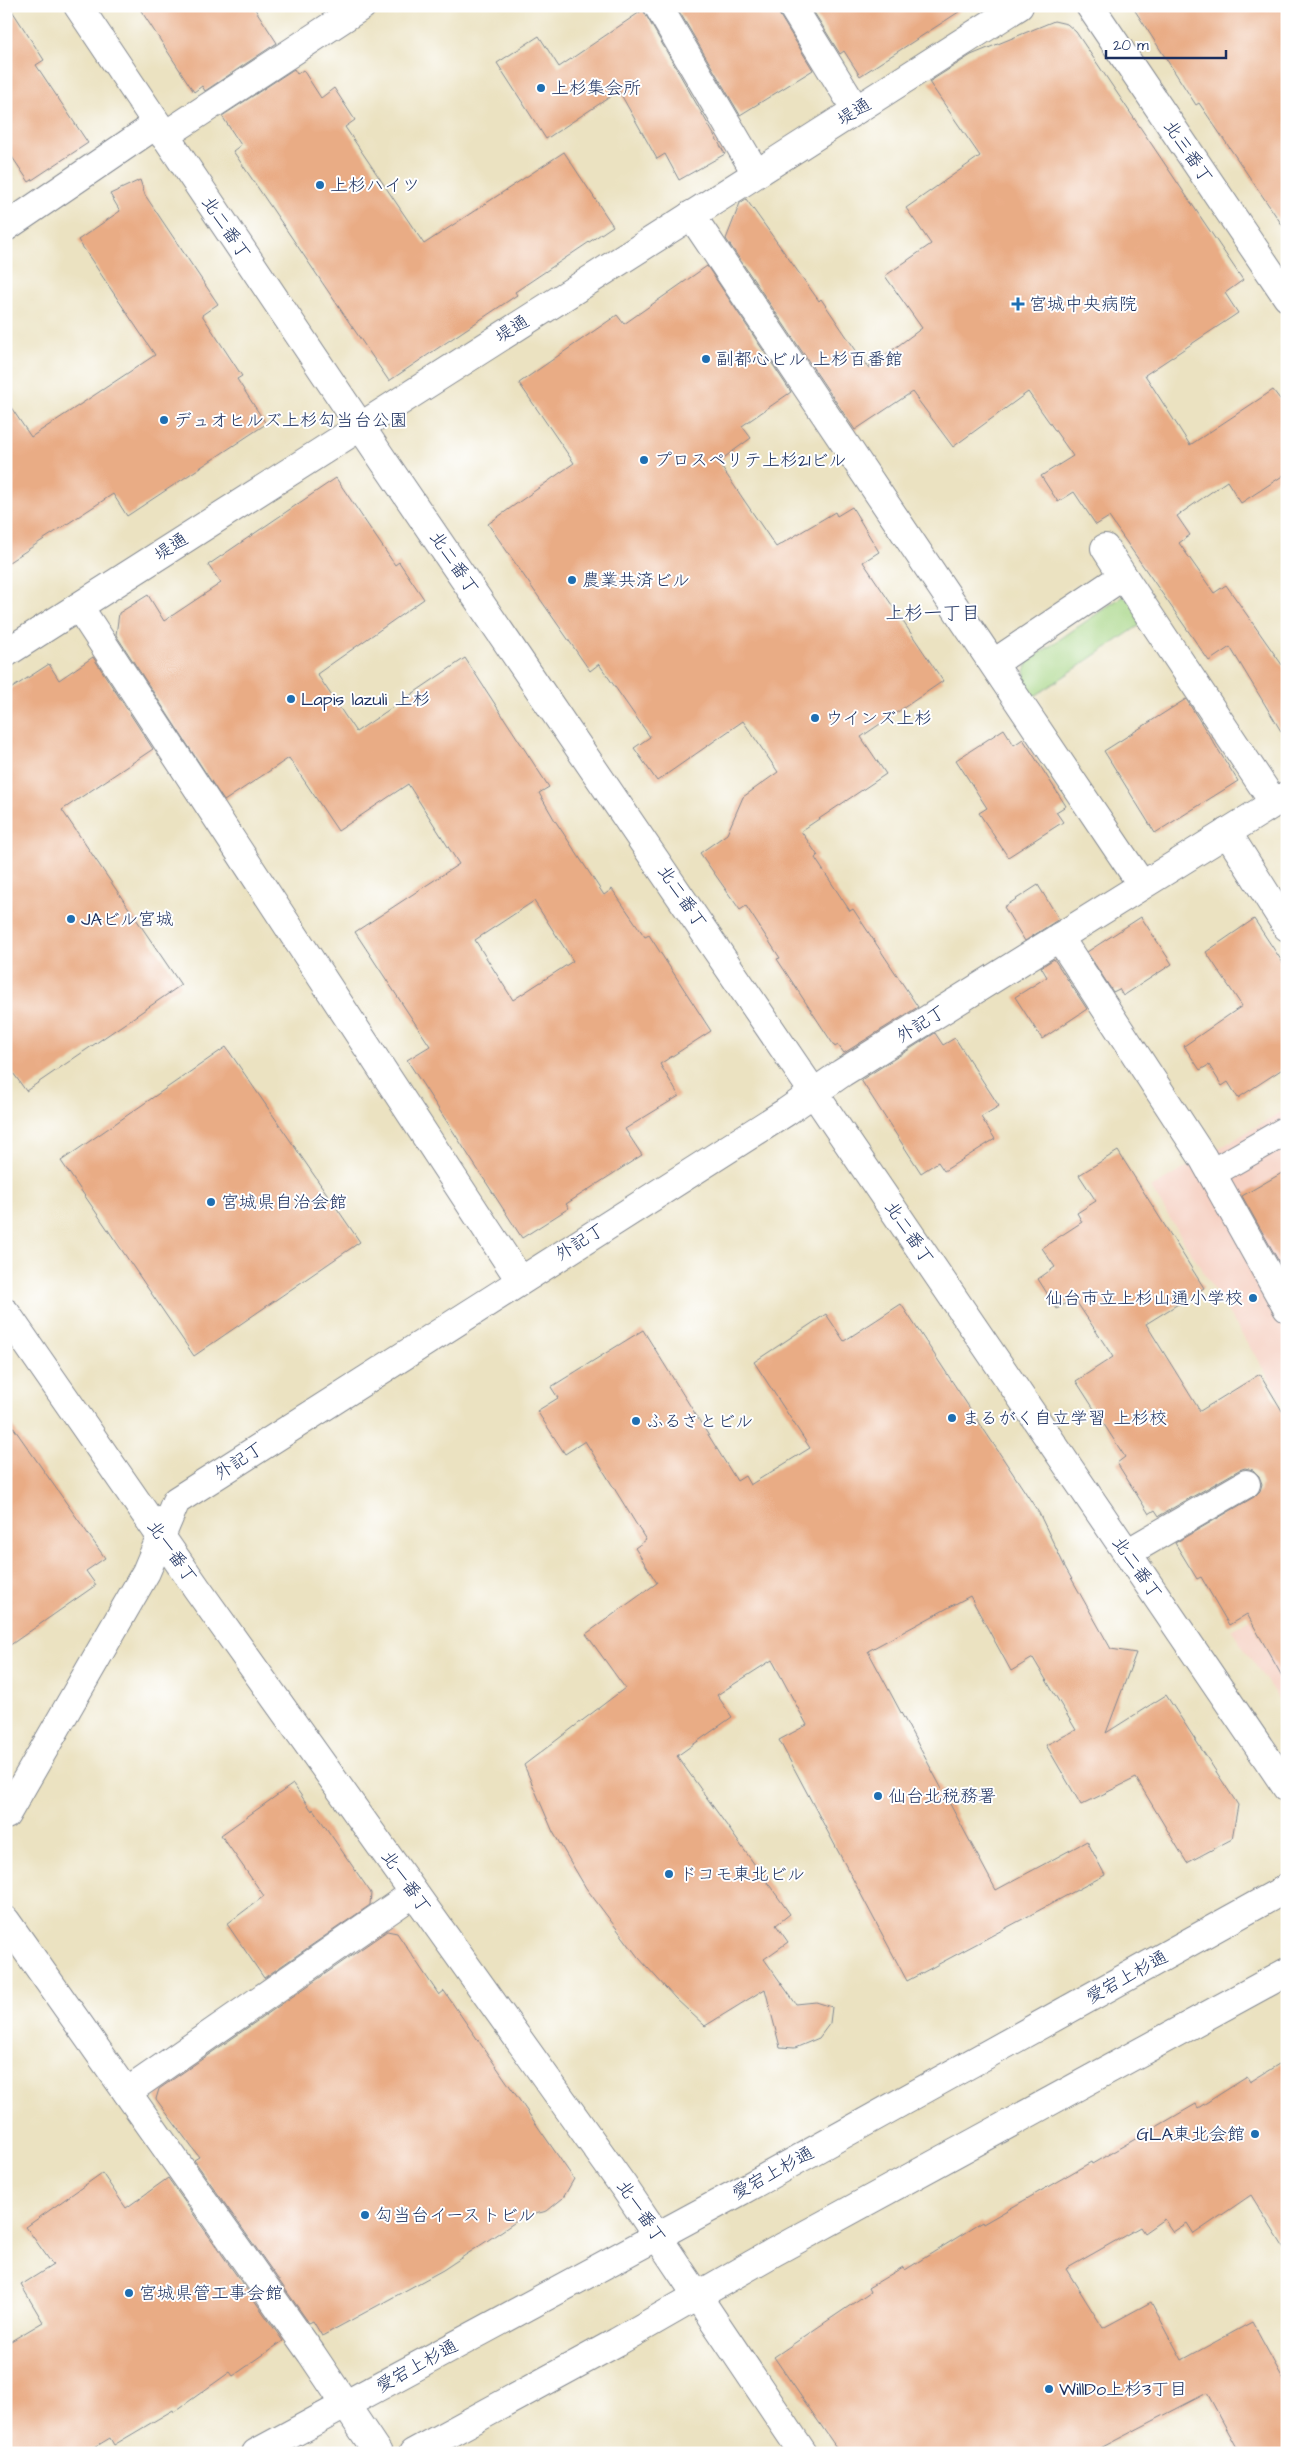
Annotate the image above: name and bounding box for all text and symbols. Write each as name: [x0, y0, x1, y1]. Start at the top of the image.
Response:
scale bar: [1106, 28, 1226, 60]
text: 20 m: [1113, 35, 1149, 56]
place label: 上杉集会所: [551, 76, 641, 101]
marker: 上杉集会所: [535, 82, 547, 94]
street label: 堤通: [832, 92, 876, 132]
street label: 北三番丁: [1158, 115, 1218, 189]
place label: 上杉ハイツ: [330, 173, 420, 198]
marker: 上杉ハイツ: [314, 179, 326, 191]
street label: 北二番丁: [196, 191, 256, 265]
place label: 宮城中央病院: [1029, 292, 1137, 317]
marker: 宮城中央病院: [1011, 297, 1025, 311]
street label: 堤通: [490, 309, 534, 349]
place label: 副都心ビル 上杉百番館: [716, 347, 903, 372]
marker: 副都心ビル 上杉百番館: [700, 353, 712, 365]
place label: デュオヒルズ上杉勾当台公園: [174, 408, 408, 433]
marker: デュオヒルズ上杉勾当台公園: [158, 414, 170, 426]
place label: プロスペリテ上杉21ビル: [654, 448, 846, 473]
marker: プロスペリテ上杉21ビル: [638, 454, 650, 466]
street label: 北二番丁: [424, 526, 484, 600]
street label: 堤通: [149, 527, 193, 567]
place label: 農業共済ビル: [582, 568, 690, 593]
marker: 農業共済ビル: [566, 574, 578, 586]
district label: 上杉一丁目: [885, 600, 981, 627]
place label: Lapis lazuli 上杉: [301, 687, 430, 712]
marker: Lapis lazuli 上杉: [285, 693, 297, 705]
place label: ウインズ上杉: [825, 706, 932, 731]
marker: ウインズ上杉: [809, 712, 821, 724]
street label: 北二番丁: [652, 860, 712, 934]
place label: JAビル宮城: [81, 907, 174, 932]
marker: JAビル宮城: [65, 913, 77, 925]
street label: 外記丁: [891, 999, 951, 1049]
place label: 宮城県自治会館: [221, 1190, 347, 1215]
marker: 宮城県自治会館: [205, 1196, 217, 1208]
street label: 北二番丁: [879, 1196, 939, 1270]
street label: 外記丁: [550, 1217, 610, 1267]
place label: 仙台市立上杉山通小学校: [1045, 1286, 1243, 1311]
marker: 仙台市立上杉山通小学校: [1247, 1292, 1259, 1304]
place label: まるがく自立学習 上杉校: [962, 1406, 1167, 1431]
place label: ふるさとビル: [646, 1409, 753, 1434]
marker: まるがく自立学習 上杉校: [946, 1412, 958, 1424]
marker: ふるさとビル: [630, 1415, 642, 1427]
street label: 外記丁: [210, 1436, 268, 1486]
street label: 北一番丁: [141, 1515, 203, 1589]
street label: 北二番丁: [1106, 1531, 1168, 1605]
place label: 仙台北税務署: [888, 1784, 996, 1809]
marker: 仙台北税務署: [872, 1790, 884, 1802]
street label: 北一番丁: [375, 1845, 437, 1919]
place label: ドコモ東北ビル: [679, 1862, 805, 1887]
marker: ドコモ東北ビル: [663, 1868, 675, 1880]
street label: 愛宕上杉通: [1082, 1944, 1172, 2010]
place label: GLA東北会館: [1137, 2122, 1245, 2147]
marker: GLA東北会館: [1249, 2128, 1261, 2140]
street label: 愛宕上杉通: [728, 2140, 818, 2206]
street label: 北一番丁: [611, 2175, 671, 2249]
place label: 勾当台イーストビル: [375, 2203, 536, 2228]
marker: 勾当台イーストビル: [359, 2209, 371, 2221]
place label: 宮城県管工事会館: [139, 2281, 283, 2306]
marker: 宮城県管工事会館: [123, 2287, 135, 2299]
street label: 愛宕上杉通: [372, 2333, 462, 2399]
place label: WillDo上杉3丁目: [1059, 2377, 1187, 2402]
marker: WillDo上杉3丁目: [1043, 2383, 1055, 2395]

